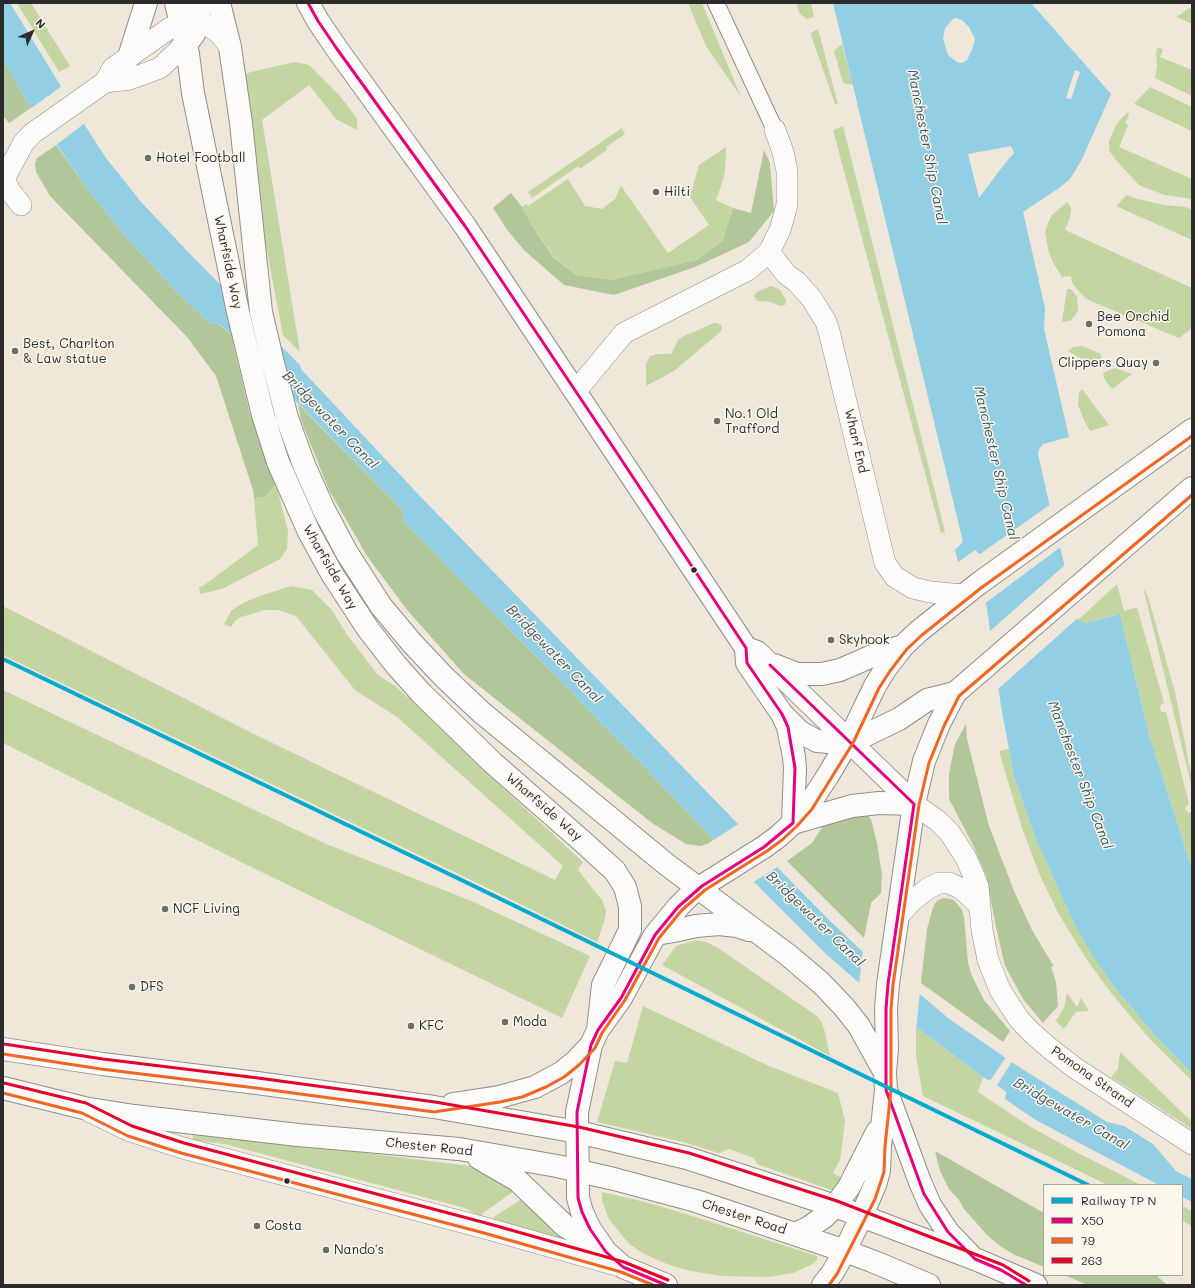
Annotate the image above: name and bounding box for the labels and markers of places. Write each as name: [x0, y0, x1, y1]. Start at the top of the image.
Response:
place label: Hotel Football: [156, 150, 245, 166]
marker: Hotel Football: [143, 153, 153, 163]
place label: Hilti: [664, 184, 690, 200]
marker: Hilti: [651, 187, 661, 197]
place label: Bee Orchid Pomona: [1097, 309, 1169, 340]
marker: Bee Orchid Pomona: [1084, 319, 1094, 329]
place label: Best, Charlton & Law statue: [23, 336, 114, 367]
marker: Best, Charlton & Law statue: [10, 346, 20, 356]
place label: Clippers Quay: [1058, 355, 1148, 371]
marker: Clippers Quay: [1151, 358, 1161, 368]
place label: No.1 Old Trafford: [725, 406, 779, 437]
marker: No.1 Old Trafford: [712, 416, 722, 426]
unlabelled marker: [689, 565, 699, 575]
place label: Skyhook: [839, 632, 890, 648]
marker: Skyhook: [826, 635, 836, 645]
place label: NCF Living: [173, 901, 240, 917]
marker: NCF Living: [160, 904, 170, 914]
place label: DFS: [140, 979, 164, 995]
marker: DFS: [127, 982, 137, 992]
place label: Moda: [513, 1014, 547, 1030]
marker: Moda: [500, 1017, 510, 1027]
place label: KFC: [419, 1018, 443, 1034]
marker: KFC: [406, 1021, 416, 1031]
unlabelled marker: [282, 1176, 292, 1186]
place label: Costa: [265, 1218, 302, 1234]
marker: Costa: [252, 1221, 262, 1231]
place label: Nando's: [334, 1242, 384, 1258]
marker: Nando's: [321, 1245, 331, 1255]

